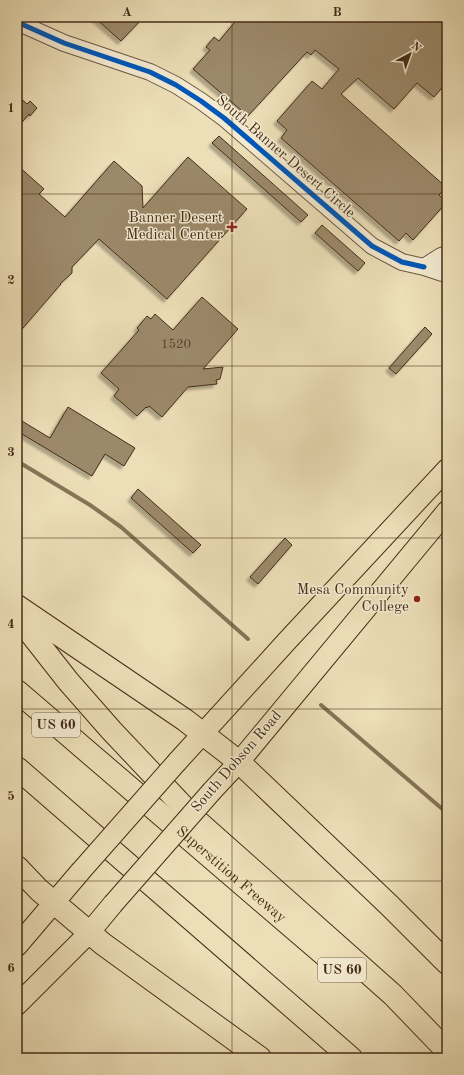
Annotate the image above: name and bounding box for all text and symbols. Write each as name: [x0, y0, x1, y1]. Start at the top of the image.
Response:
text: A: [122, 6, 132, 19]
text: B: [332, 6, 342, 19]
north arrow: [390, 34, 430, 74]
text: N: [409, 41, 423, 55]
street label: South Banner Desert Circle: [213, 93, 358, 221]
text: 1: [7, 102, 15, 115]
place label: Banner Desert Medical Center: [126, 211, 223, 243]
marker: Banner Desert Medical Center: [226, 221, 238, 233]
text: 2: [7, 274, 15, 287]
house number: 1520: [161, 338, 191, 351]
text: 3: [7, 446, 15, 459]
place label: Mesa Community College: [297, 583, 409, 615]
marker: Mesa Community College: [412, 594, 422, 604]
text: 4: [7, 618, 15, 631]
street label: South Dobson Road: [189, 708, 285, 816]
road number: US 60: [32, 713, 80, 737]
text: 5: [7, 790, 15, 803]
street label: Superstition Freeway: [173, 824, 289, 926]
road number: US 60: [318, 958, 366, 982]
text: 6: [7, 962, 15, 975]

